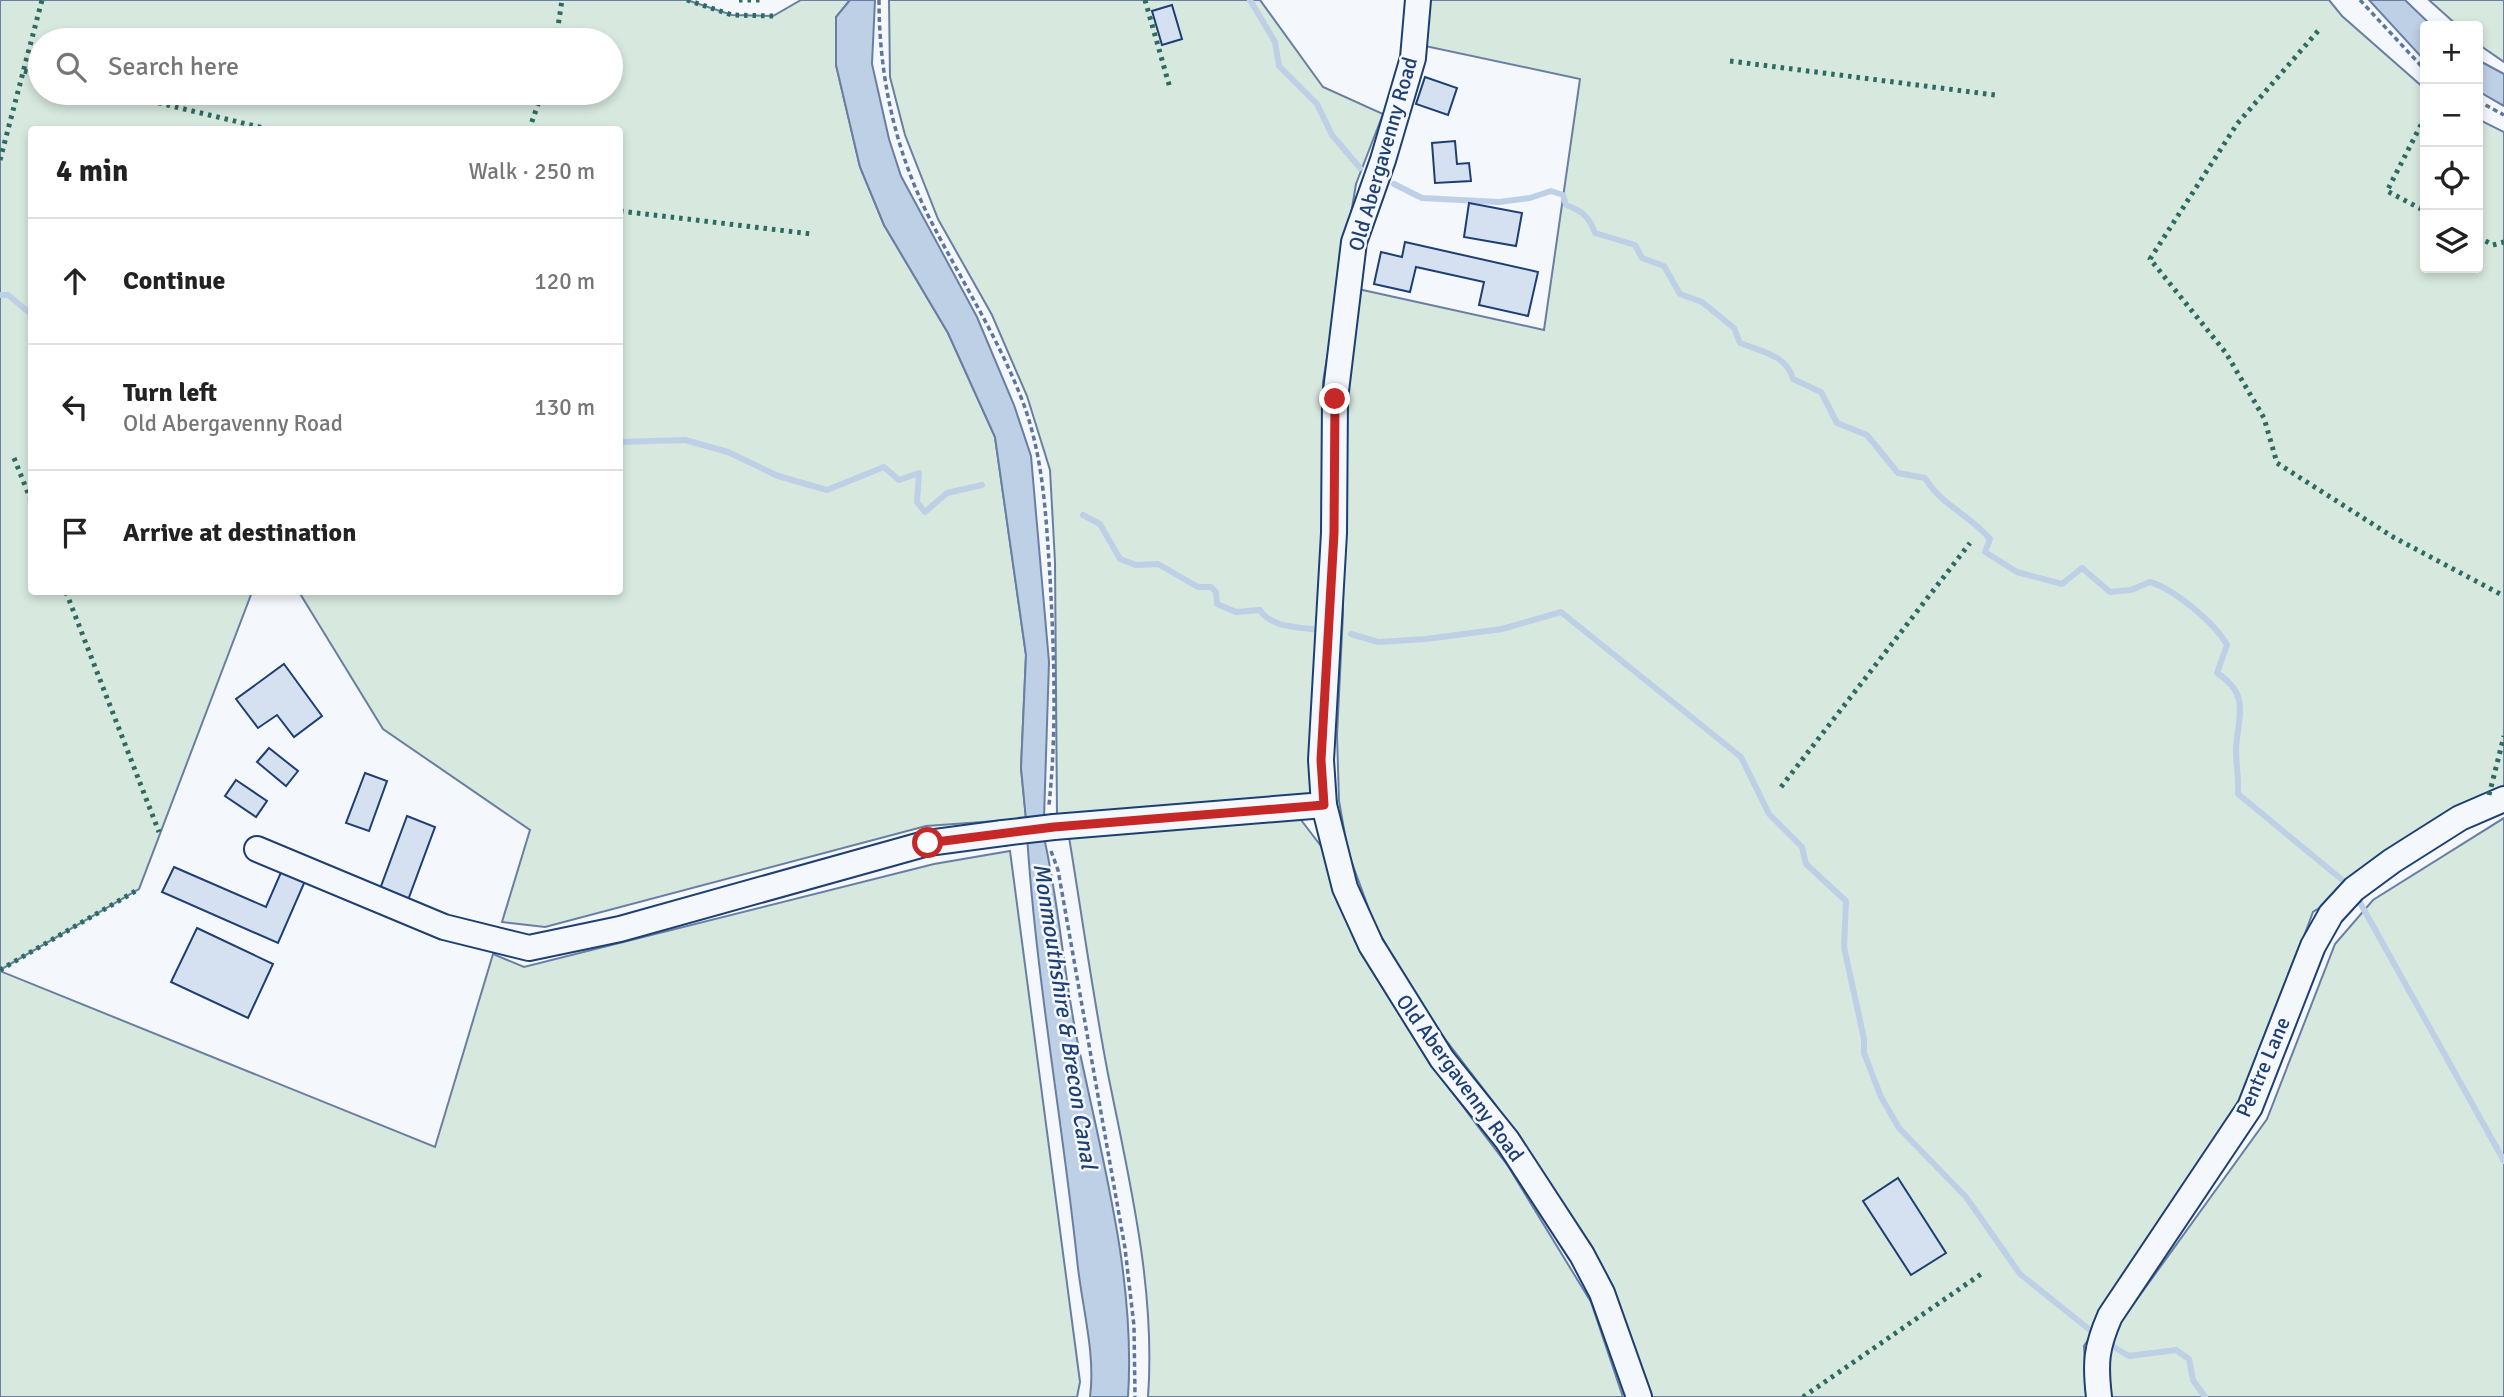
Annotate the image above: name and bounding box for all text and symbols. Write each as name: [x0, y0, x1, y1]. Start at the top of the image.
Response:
map controls: [2420, 21, 2483, 273]
button: +: [2420, 21, 2483, 84]
search box: [28, 28, 623, 105]
icon: search: [52, 48, 90, 86]
text: Search here: [108, 51, 239, 83]
street label: Old Abergavenny Road: [1343, 54, 1423, 254]
button: −: [2420, 84, 2483, 147]
button: locate: [2420, 147, 2483, 210]
text: 4 min: [56, 153, 128, 190]
text: Walk · 250 m: [469, 157, 595, 186]
button: layers: [2420, 210, 2483, 273]
icon: ahead: [56, 262, 94, 300]
text: Continue: [123, 265, 225, 297]
text: 120 m: [534, 267, 595, 296]
text: Turn left: [123, 377, 217, 409]
route end: [1319, 383, 1350, 414]
icon: left: [56, 388, 94, 426]
text: 130 m: [534, 393, 595, 422]
text: Old Abergavenny Road: [123, 409, 343, 438]
icon: arrive: [56, 514, 94, 552]
text: Arrive at destination: [123, 517, 356, 549]
route start: [912, 827, 943, 858]
water label: Monmouthshire & Brecon Canal: [1027, 861, 1104, 1173]
street label: Old Abergavenny Road: [1390, 989, 1530, 1167]
street label: Pentre Lane: [2230, 1013, 2296, 1121]

